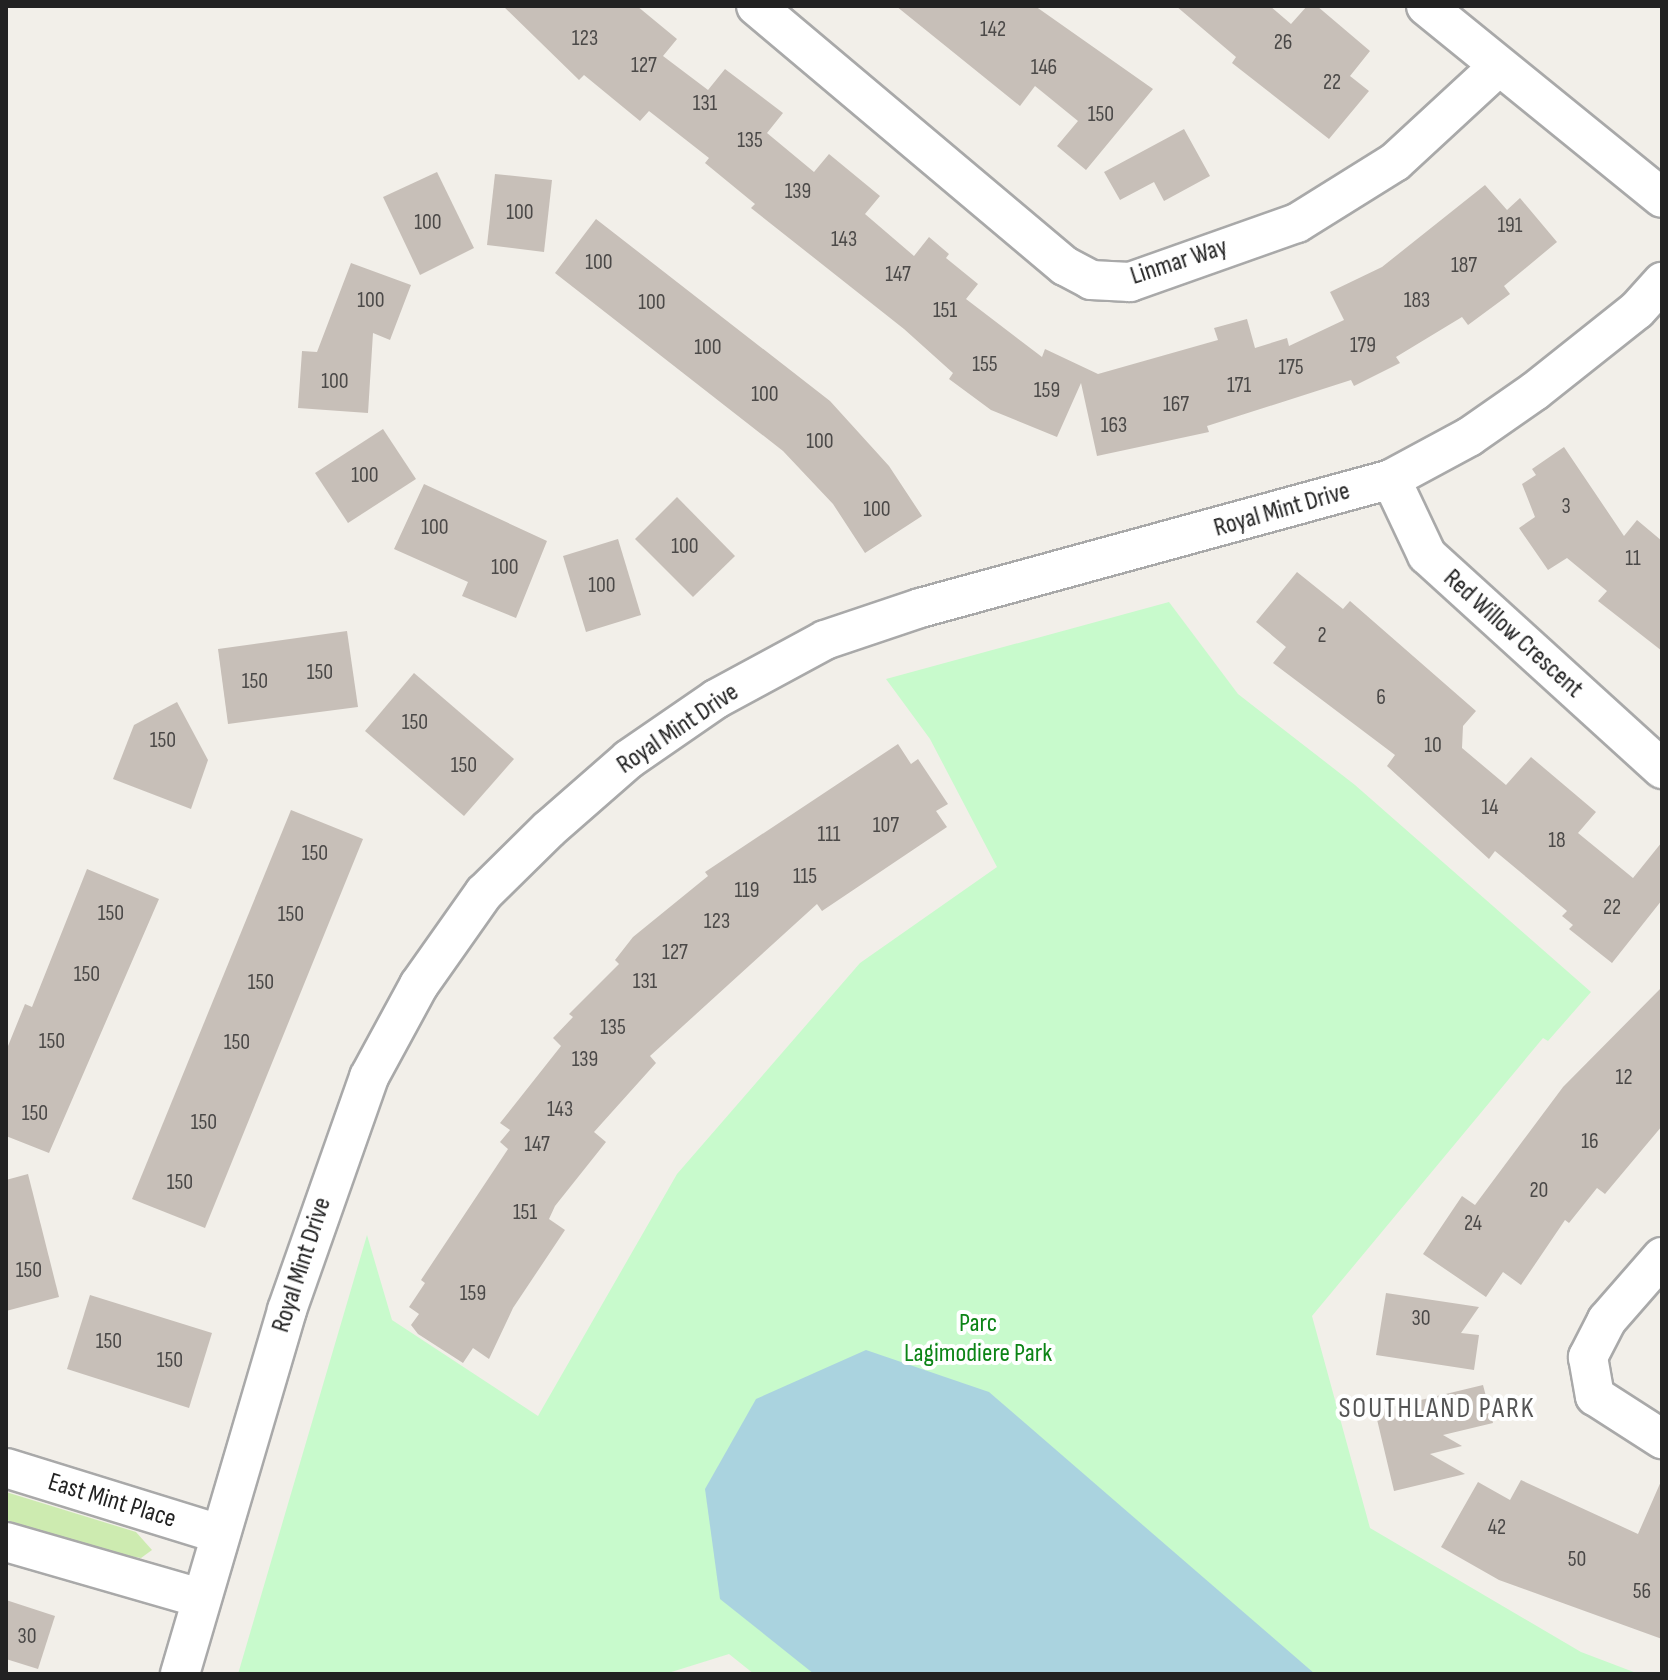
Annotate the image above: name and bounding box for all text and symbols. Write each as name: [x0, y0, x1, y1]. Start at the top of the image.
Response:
house number: 142: [980, 17, 1006, 43]
house number: 123: [572, 26, 598, 52]
house number: 26: [1274, 30, 1292, 56]
house number: 127: [631, 53, 657, 79]
house number: 146: [1031, 55, 1057, 81]
house number: 22: [1323, 70, 1341, 96]
house number: 131: [693, 91, 717, 117]
house number: 150: [1088, 102, 1114, 128]
house number: 135: [737, 128, 763, 154]
house number: 139: [785, 179, 811, 205]
house number: 100: [506, 200, 534, 226]
house number: 100: [414, 210, 442, 236]
house number: 191: [1497, 213, 1523, 239]
house number: 143: [831, 227, 857, 253]
street label: Linmar Way: [1127, 232, 1231, 292]
house number: 100: [585, 250, 613, 276]
house number: 187: [1451, 253, 1477, 279]
house number: 147: [885, 262, 911, 288]
house number: 100: [357, 288, 385, 314]
house number: 183: [1404, 288, 1430, 314]
house number: 100: [638, 290, 666, 316]
house number: 151: [933, 298, 957, 324]
house number: 179: [1350, 333, 1376, 359]
house number: 100: [694, 335, 722, 361]
house number: 155: [972, 352, 998, 378]
house number: 175: [1278, 355, 1304, 381]
house number: 100: [321, 369, 349, 395]
house number: 171: [1227, 373, 1251, 399]
house number: 159: [1034, 378, 1060, 404]
house number: 100: [751, 382, 779, 408]
house number: 167: [1163, 392, 1189, 418]
house number: 163: [1101, 413, 1127, 439]
house number: 100: [806, 429, 834, 455]
house number: 100: [351, 463, 379, 489]
street label: Royal Mint Drive: [1210, 476, 1354, 544]
house number: 3: [1561, 494, 1571, 520]
house number: 100: [863, 497, 891, 523]
house number: 100: [421, 515, 449, 541]
house number: 100: [671, 534, 699, 560]
house number: 11: [1625, 546, 1641, 572]
house number: 100: [491, 555, 519, 581]
street label: Red Willow Crescent: [1437, 563, 1589, 705]
house number: 100: [588, 573, 616, 599]
house number: 2: [1317, 623, 1327, 649]
house number: 150: [307, 660, 333, 686]
house number: 150: [242, 669, 268, 695]
street label: Royal Mint Drive: [611, 677, 745, 781]
house number: 6: [1376, 685, 1386, 711]
house number: 150: [402, 710, 428, 736]
house number: 150: [150, 728, 176, 754]
house number: 10: [1424, 733, 1442, 759]
house number: 150: [451, 753, 477, 779]
house number: 14: [1482, 795, 1498, 821]
house number: 107: [873, 813, 899, 839]
house number: 111: [817, 822, 841, 848]
house number: 18: [1548, 828, 1566, 854]
house number: 150: [302, 841, 328, 867]
house number: 115: [793, 864, 817, 890]
house number: 119: [734, 878, 760, 904]
house number: 22: [1603, 895, 1621, 921]
house number: 150: [98, 901, 124, 927]
house number: 150: [278, 902, 304, 928]
house number: 123: [704, 909, 730, 935]
house number: 127: [662, 940, 688, 966]
house number: 150: [74, 962, 100, 988]
house number: 131: [633, 969, 657, 995]
house number: 150: [248, 970, 274, 996]
house number: 135: [600, 1015, 626, 1041]
house number: 150: [39, 1029, 65, 1055]
house number: 150: [224, 1030, 250, 1056]
house number: 139: [572, 1047, 598, 1073]
house number: 12: [1615, 1065, 1633, 1091]
house number: 143: [547, 1097, 573, 1123]
house number: 150: [22, 1101, 48, 1127]
house number: 150: [191, 1110, 217, 1136]
house number: 16: [1581, 1129, 1599, 1155]
house number: 147: [524, 1132, 550, 1158]
house number: 150: [167, 1170, 193, 1196]
house number: 20: [1530, 1178, 1548, 1204]
street label: Royal Mint Drive: [266, 1194, 338, 1336]
house number: 151: [513, 1200, 537, 1226]
house number: 24: [1464, 1211, 1482, 1237]
house number: 150: [16, 1258, 42, 1284]
house number: 159: [460, 1281, 486, 1307]
house number: 30: [1411, 1306, 1431, 1332]
park label: Parc Lagimodiere Park: [904, 1308, 1052, 1370]
house number: 150: [96, 1329, 122, 1355]
house number: 150: [157, 1348, 183, 1374]
district label: SOUTHLAND PARK: [1338, 1392, 1536, 1426]
street label: East Mint Place: [44, 1467, 180, 1535]
house number: 42: [1488, 1515, 1506, 1541]
house number: 50: [1568, 1547, 1586, 1573]
house number: 56: [1633, 1579, 1651, 1605]
house number: 30: [17, 1624, 37, 1650]

